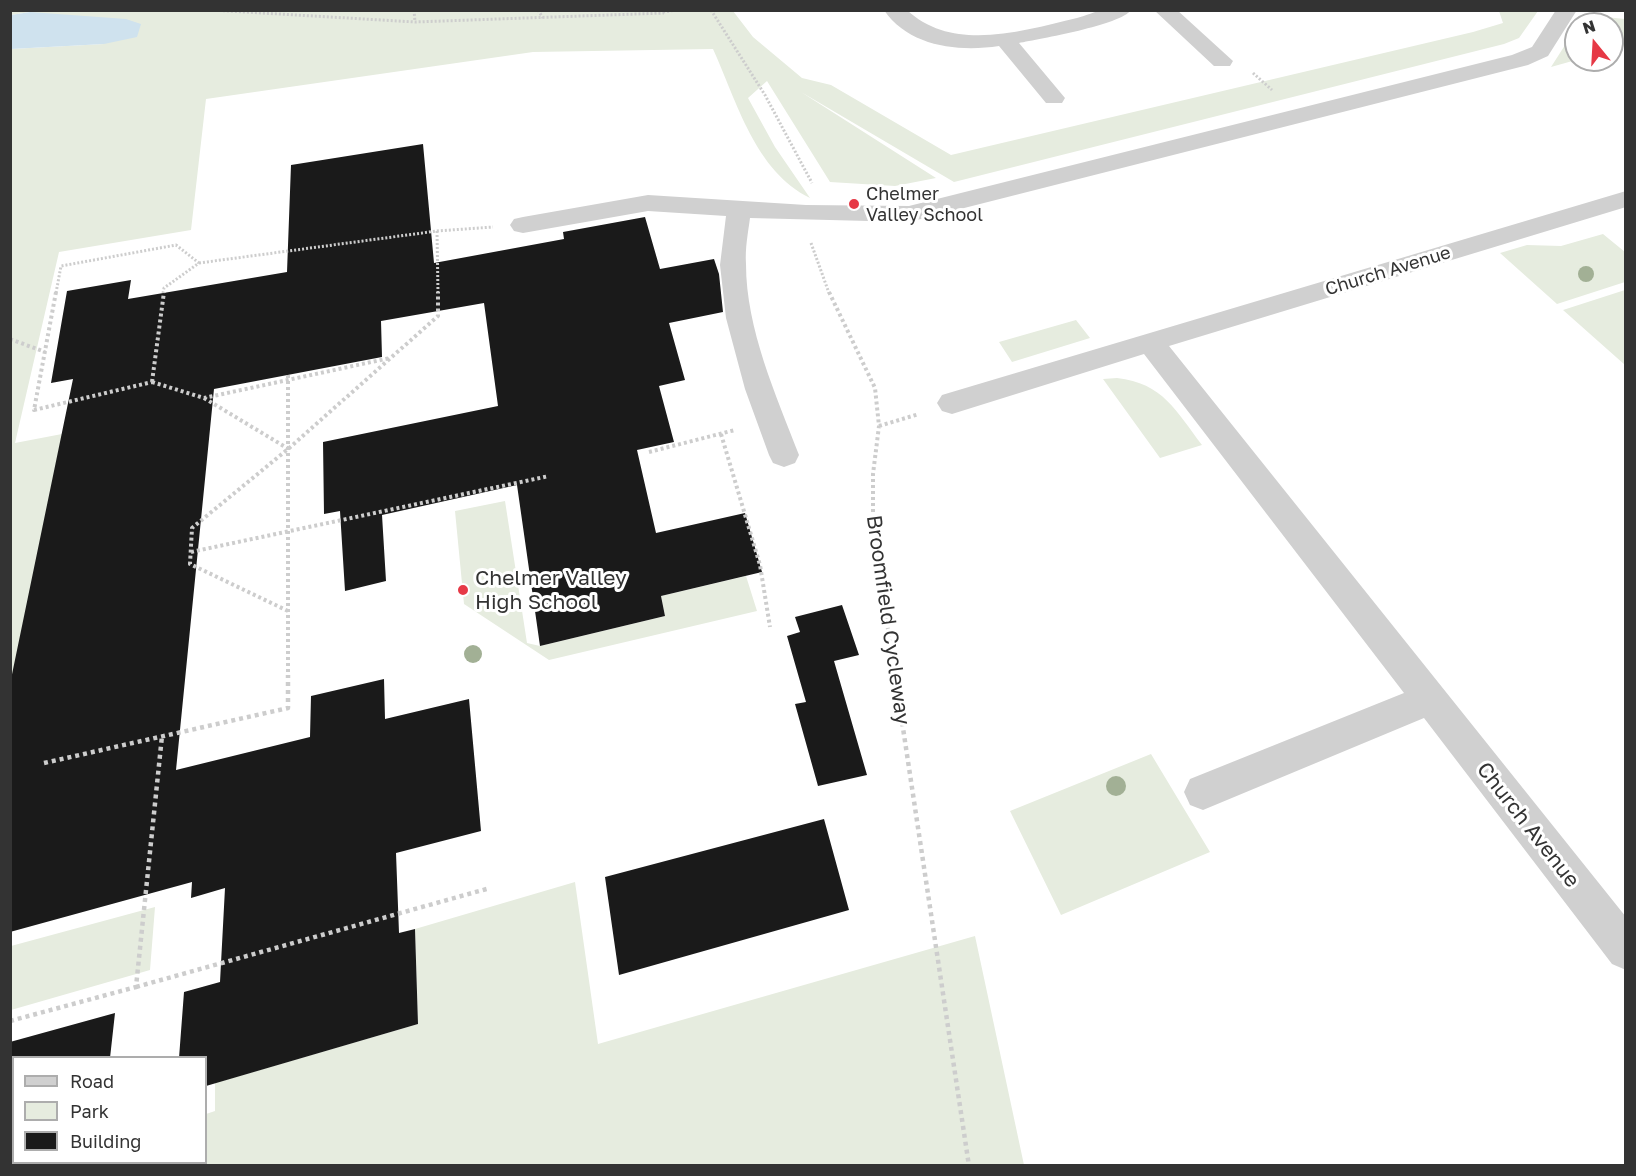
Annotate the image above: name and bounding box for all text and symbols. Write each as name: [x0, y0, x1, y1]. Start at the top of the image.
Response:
north arrow: [1564, 12, 1624, 72]
text: N: [1580, 15, 1598, 38]
place label: Chelmer Valley School: [866, 183, 983, 226]
marker: Chelmer Valley School: [847, 197, 861, 211]
street label: Church Avenue: [1323, 242, 1453, 300]
street label: Broomfield Cycleway: [861, 514, 915, 726]
place label: Chelmer Valley High School: [475, 565, 627, 615]
marker: Chelmer Valley High School: [456, 583, 470, 597]
street label: Church Avenue: [1471, 758, 1585, 892]
legend: [12, 1056, 207, 1164]
text: Road: [70, 1070, 114, 1092]
text: Park: [70, 1100, 109, 1122]
text: Building: [70, 1130, 141, 1152]

